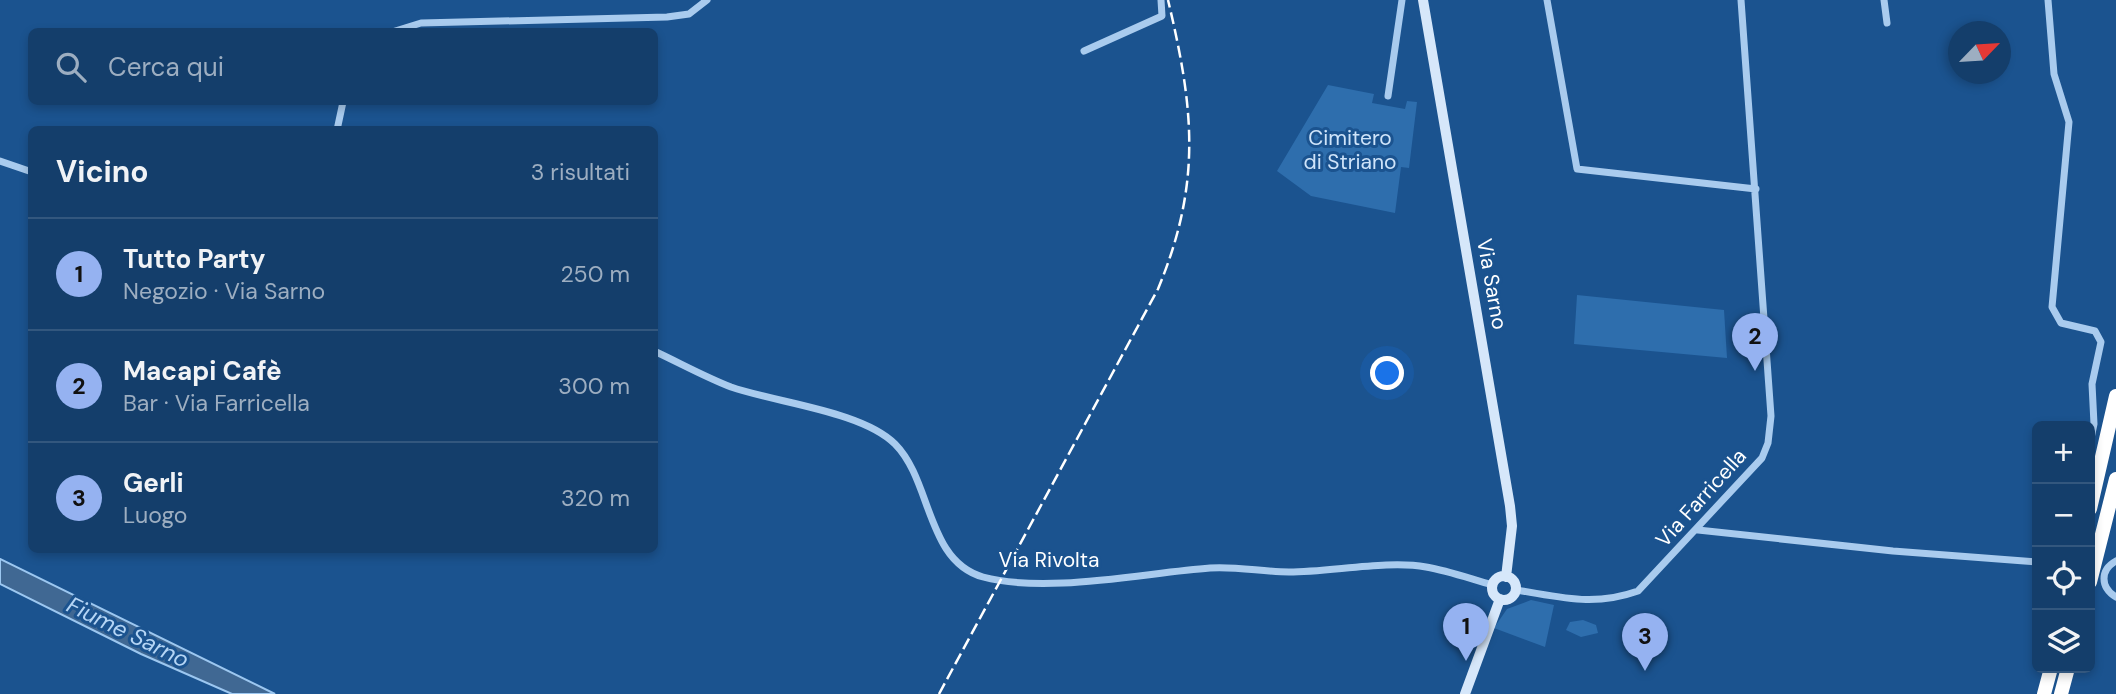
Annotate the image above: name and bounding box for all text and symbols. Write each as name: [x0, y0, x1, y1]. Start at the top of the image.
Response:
north arrow: [1948, 21, 2011, 84]
search box: [28, 28, 658, 105]
icon: search: [52, 48, 90, 86]
text: Cerca qui: [108, 50, 224, 84]
park label: Cimitero di Striano: [1304, 124, 1396, 176]
text: Vicino: [56, 152, 149, 191]
text: 3 risultati: [531, 157, 630, 187]
street label: Via Sarno: [1470, 236, 1514, 332]
text: Tutto Party: [123, 242, 265, 276]
text: 1: [75, 259, 83, 289]
text: 250 m: [560, 259, 630, 289]
text: Negozio · Via Sarno: [123, 276, 325, 306]
pin: 2: [1732, 313, 1778, 371]
text: Macapi Cafè: [123, 354, 282, 388]
your location: [1370, 356, 1404, 390]
text: 2: [72, 371, 86, 401]
text: 300 m: [558, 371, 630, 401]
text: Bar · Via Farricella: [123, 388, 310, 418]
map controls: [2032, 421, 2095, 673]
button: +: [2032, 421, 2095, 484]
street label: Via Farricella: [1649, 443, 1753, 553]
text: Gerli: [123, 466, 184, 500]
text: 3: [72, 483, 86, 513]
text: 320 m: [561, 483, 630, 513]
button: −: [2032, 484, 2095, 547]
text: Luogo: [123, 500, 187, 530]
street label: Via Rivolta: [999, 546, 1099, 574]
button: locate: [2032, 547, 2095, 610]
water label: Fiume Sarno: [62, 590, 194, 674]
pin: 1: [1443, 603, 1489, 661]
button: layers: [2032, 610, 2095, 673]
pin: 3: [1622, 613, 1668, 671]

